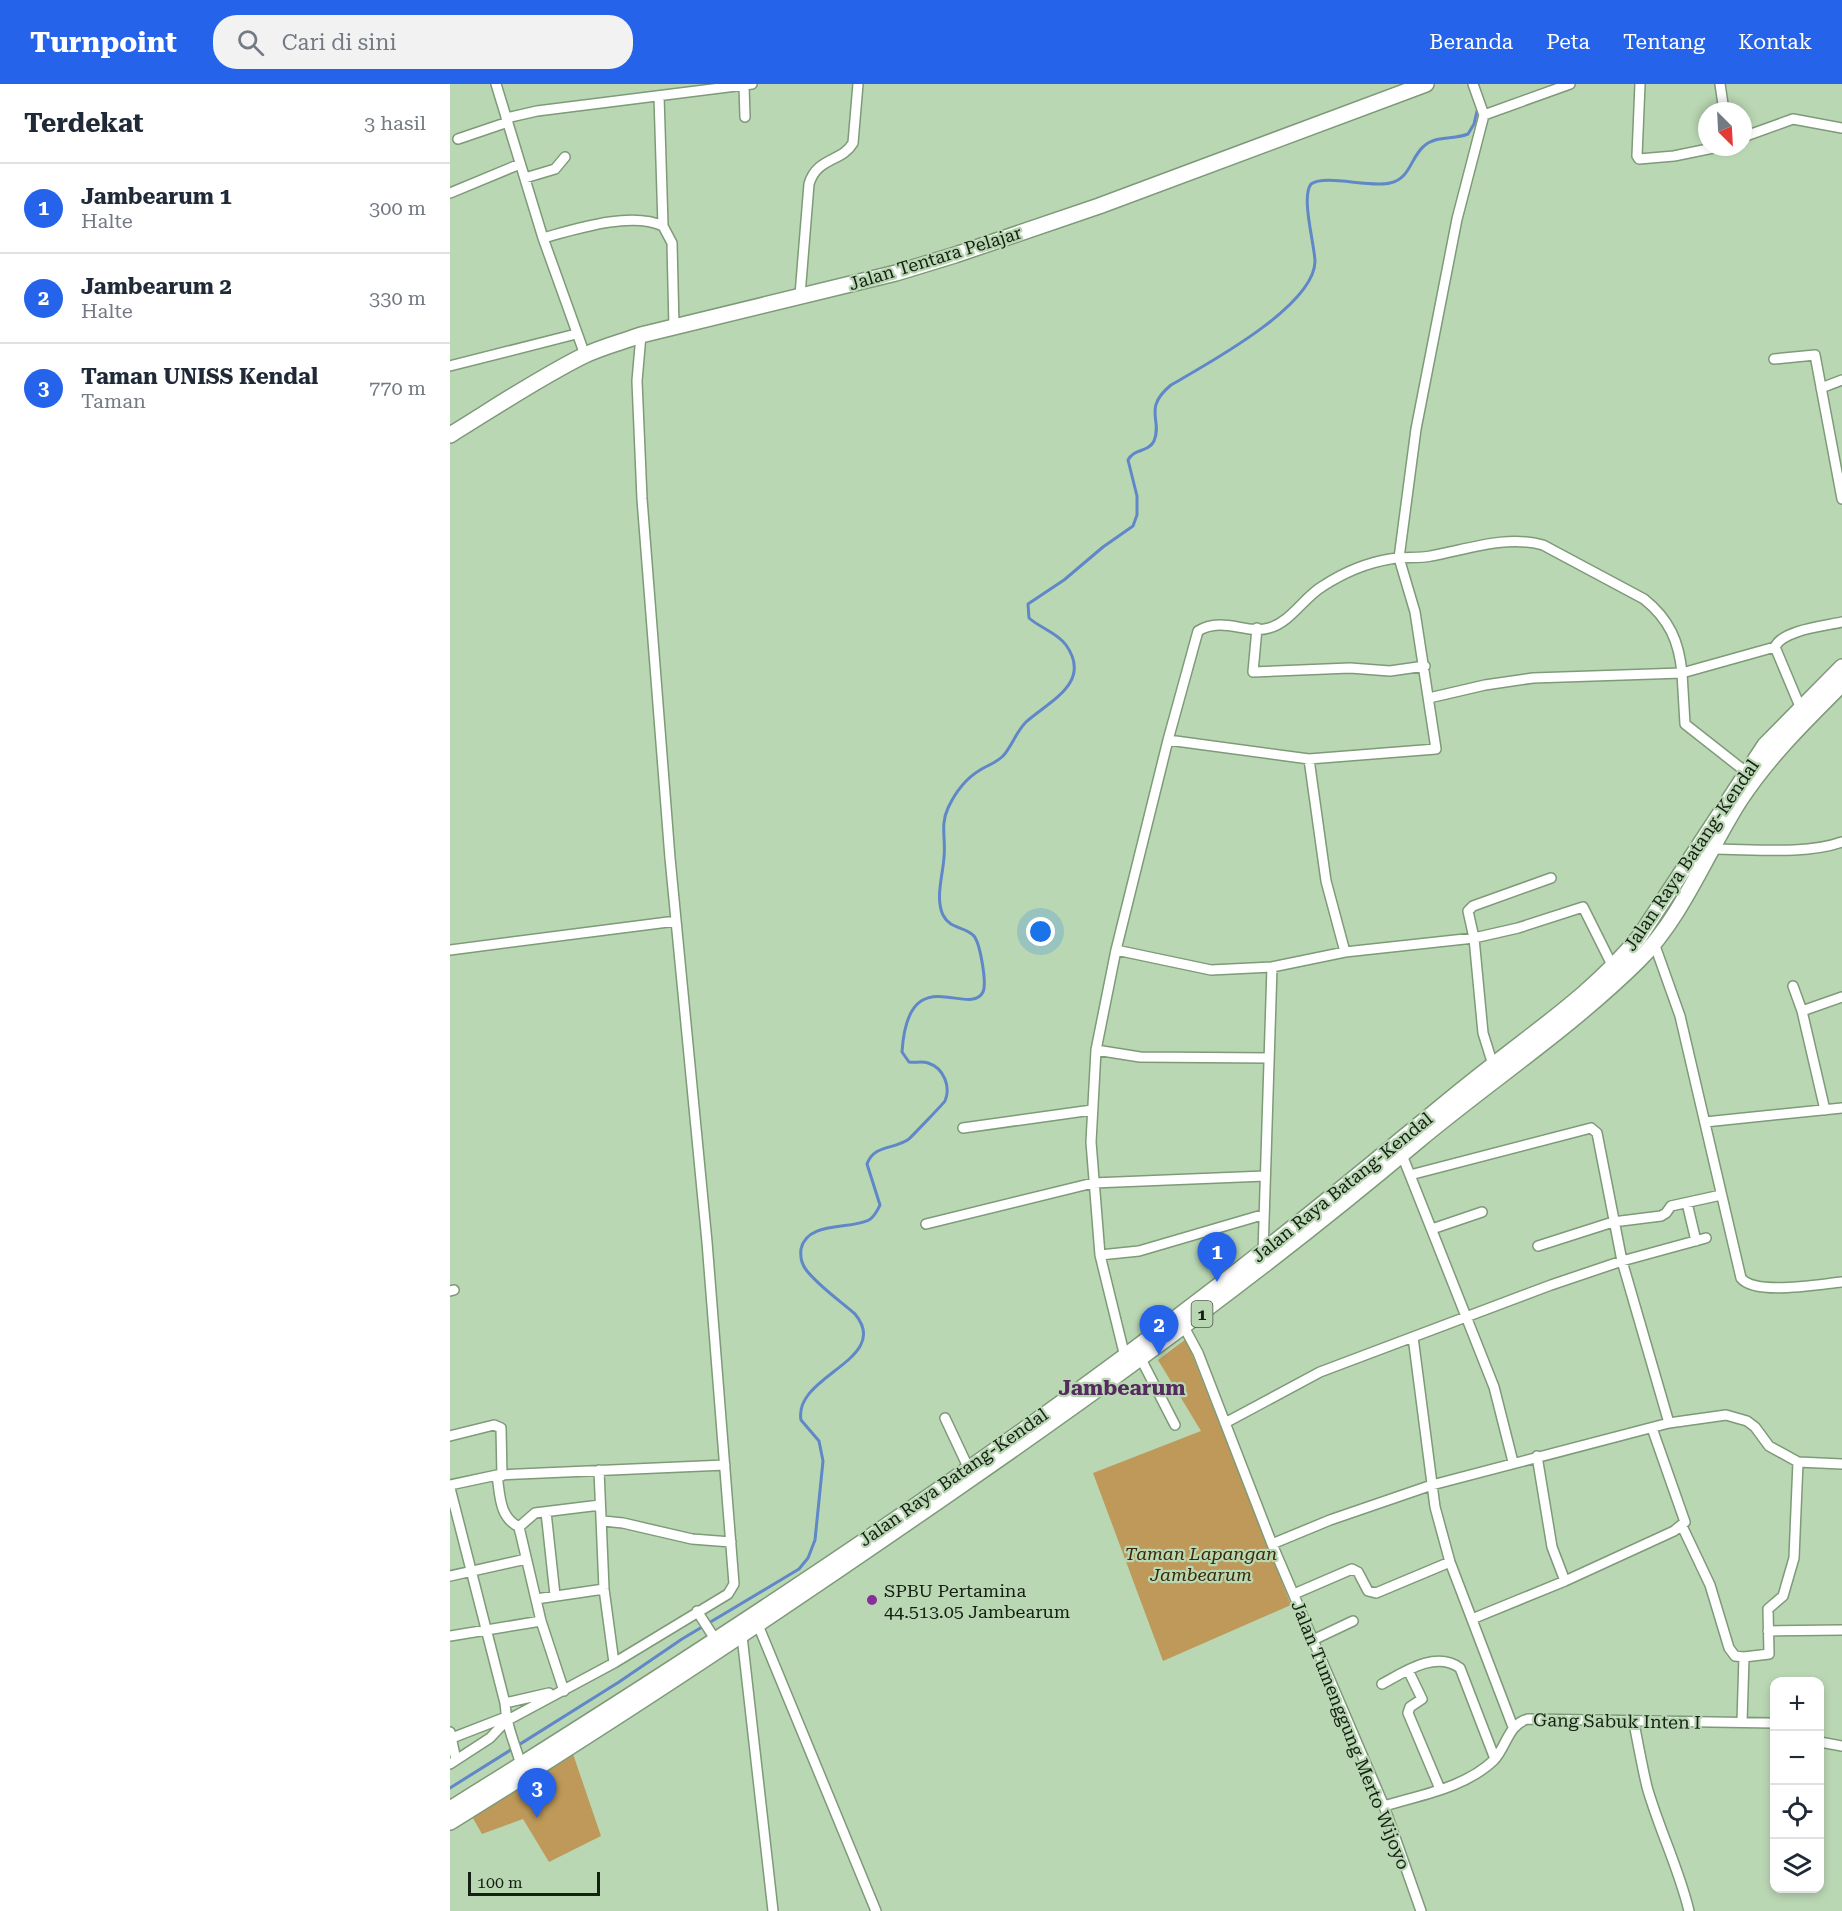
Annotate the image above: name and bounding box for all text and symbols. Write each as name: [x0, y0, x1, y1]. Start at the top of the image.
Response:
search box: [213, 15, 633, 69]
text: Turnpoint: [30, 26, 177, 59]
icon: search: [234, 26, 267, 59]
text: Cari di sini: [282, 30, 397, 55]
text: Beranda: [1429, 30, 1513, 54]
text: Peta: [1546, 30, 1590, 54]
text: Tentang: [1623, 30, 1705, 54]
text: Kontak: [1738, 30, 1812, 54]
north arrow: [1698, 102, 1752, 156]
text: Terdekat: [24, 108, 144, 138]
text: 3 hasil: [364, 111, 426, 135]
text: Jambearum 1: [81, 184, 232, 209]
text: 1: [38, 196, 49, 220]
text: 300 m: [369, 196, 426, 220]
text: Halte: [81, 209, 133, 233]
street label: Jalan Tentara Pelajar: [846, 222, 1024, 294]
text: Jambearum 2: [81, 274, 232, 299]
text: 2: [38, 286, 49, 310]
text: 330 m: [369, 286, 426, 310]
text: Halte: [81, 299, 133, 323]
text: Taman UNISS Kendal: [81, 364, 318, 389]
text: 3: [38, 376, 49, 400]
text: 770 m: [369, 376, 426, 400]
text: Taman: [81, 389, 146, 413]
street label: Jalan Raya Batang-Kendal: [1619, 755, 1763, 955]
your location: [1026, 917, 1055, 946]
street label: Jalan Raya Batang-Kendal: [1248, 1107, 1437, 1266]
pin: 1: [1198, 1232, 1236, 1282]
road number: 1: [1192, 1301, 1212, 1327]
pin: 2: [1140, 1306, 1178, 1355]
district label: Jambearum: [1059, 1376, 1185, 1400]
street label: Jalan Raya Batang-Kendal: [854, 1403, 1052, 1550]
park label: Taman Lapangan Jambearum: [1125, 1543, 1277, 1585]
place label: SPBU Pertamina 44.513.05 Jambearum: [884, 1580, 1070, 1622]
marker: SPBU Pertamina 44.513.05 Jambearum: [865, 1593, 879, 1607]
street label: Jalan Tumenggung Merto Wijoyo: [1287, 1597, 1415, 1873]
map controls: [1770, 1677, 1824, 1893]
button: +: [1770, 1677, 1824, 1731]
street label: Gang Sabuk Inten I: [1533, 1709, 1701, 1733]
button: −: [1770, 1731, 1824, 1785]
pin: 3: [518, 1768, 556, 1818]
button: locate: [1770, 1785, 1824, 1839]
button: layers: [1770, 1839, 1824, 1893]
scale bar: [468, 1869, 600, 1896]
text: 100 m: [477, 1873, 523, 1892]

